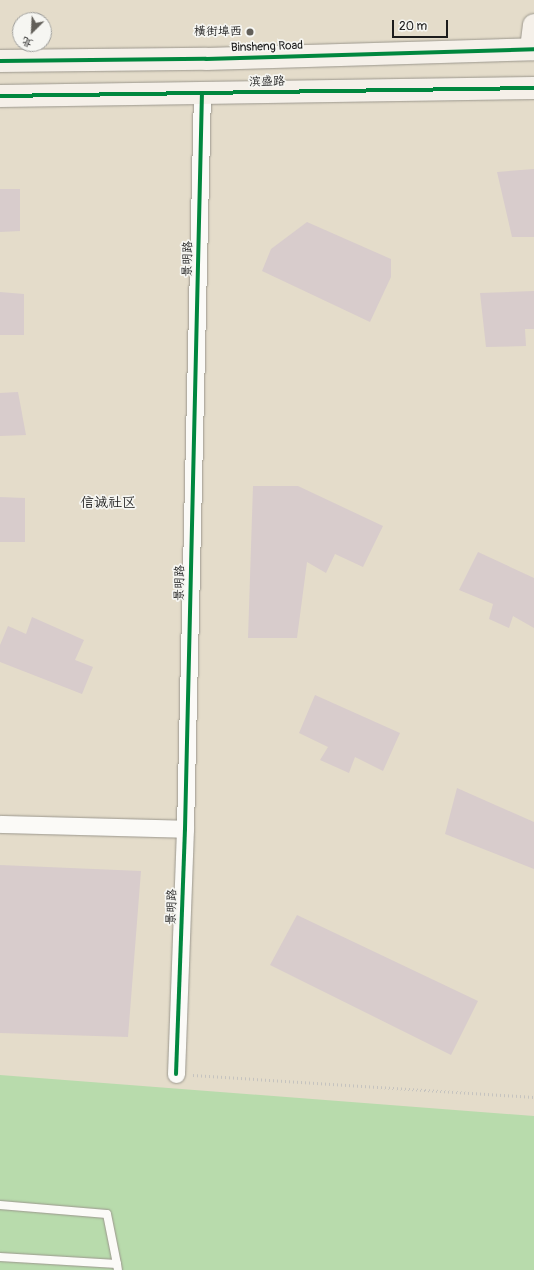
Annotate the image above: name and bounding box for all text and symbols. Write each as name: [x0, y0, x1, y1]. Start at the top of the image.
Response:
north arrow: [12, 12, 52, 52]
scale bar: [394, 12, 450, 38]
text: 20 m: [399, 19, 427, 34]
place label: 横街埠西: [194, 25, 242, 39]
marker: 横街埠西: [245, 27, 255, 37]
text: 北: [20, 34, 35, 51]
street label: Binsheng Road: [231, 39, 303, 55]
street label: 滨盛路: [249, 74, 285, 90]
street label: 景明路: [180, 241, 196, 277]
district label: 信诚社区: [80, 495, 136, 511]
street label: 景明路: [172, 565, 188, 601]
street label: 景明路: [164, 889, 180, 925]

